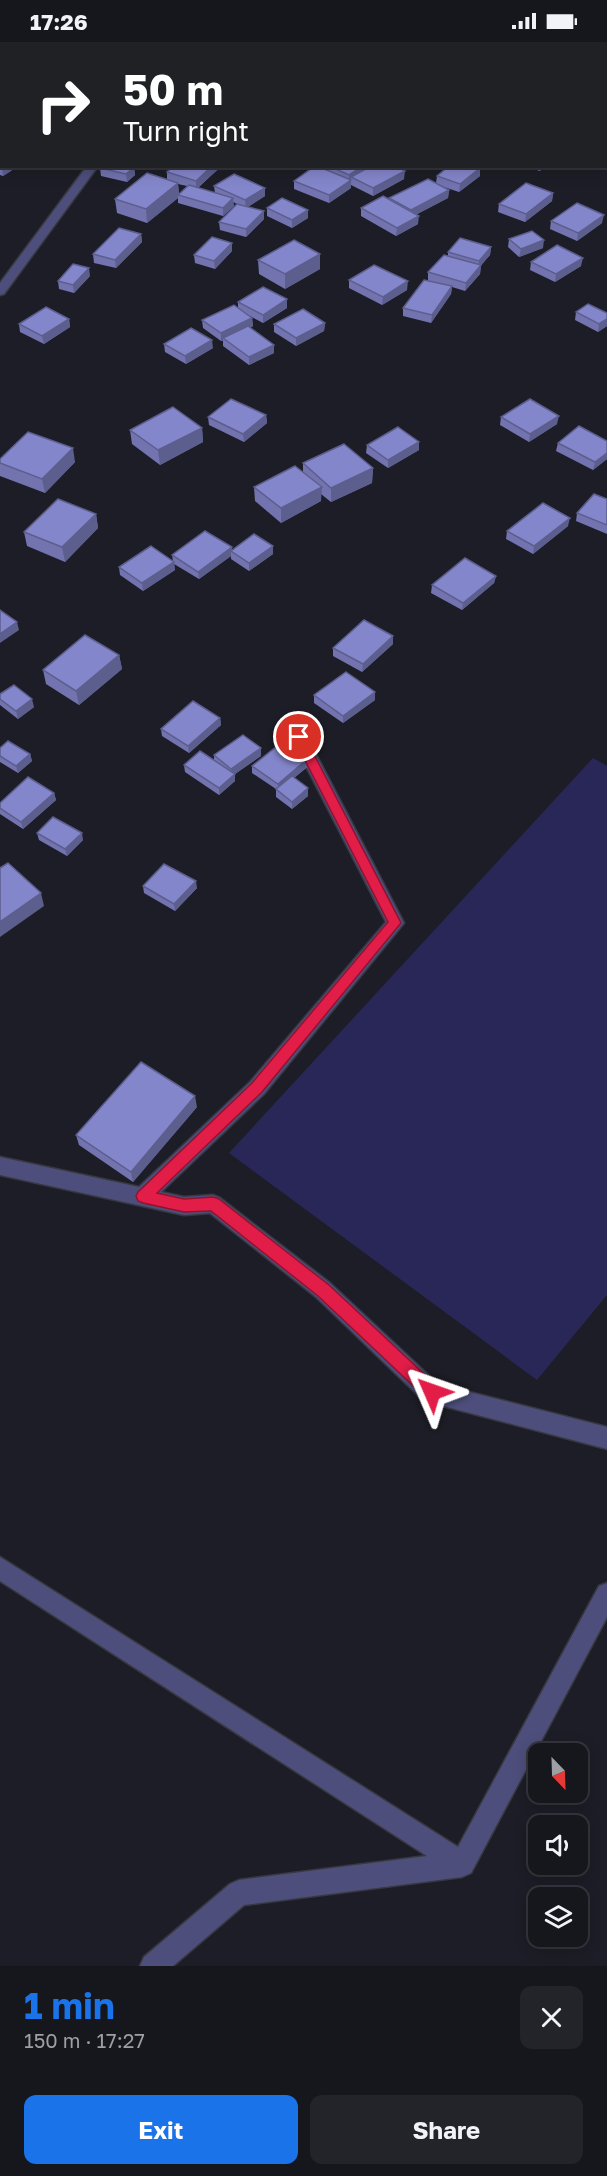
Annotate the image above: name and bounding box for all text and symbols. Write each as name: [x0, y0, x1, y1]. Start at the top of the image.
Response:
text: 17:26: [30, 8, 88, 35]
text: 50 m: [123, 64, 223, 114]
icon: right: [24, 66, 102, 144]
text: Turn right: [123, 115, 249, 147]
pin: [273, 711, 324, 762]
icon: arrive: [282, 720, 315, 753]
position arrow: [400, 1360, 464, 1424]
north arrow: [528, 1743, 588, 1803]
map controls: [528, 1743, 588, 1947]
button: sound: [528, 1815, 588, 1875]
button: layers: [528, 1887, 588, 1947]
text: 1 min: [24, 1984, 115, 2027]
button: close: [520, 1986, 583, 2049]
text: 150 m · 17:27: [24, 2028, 145, 2052]
button: Exit: [24, 2095, 298, 2164]
button: Share: [310, 2095, 583, 2164]

